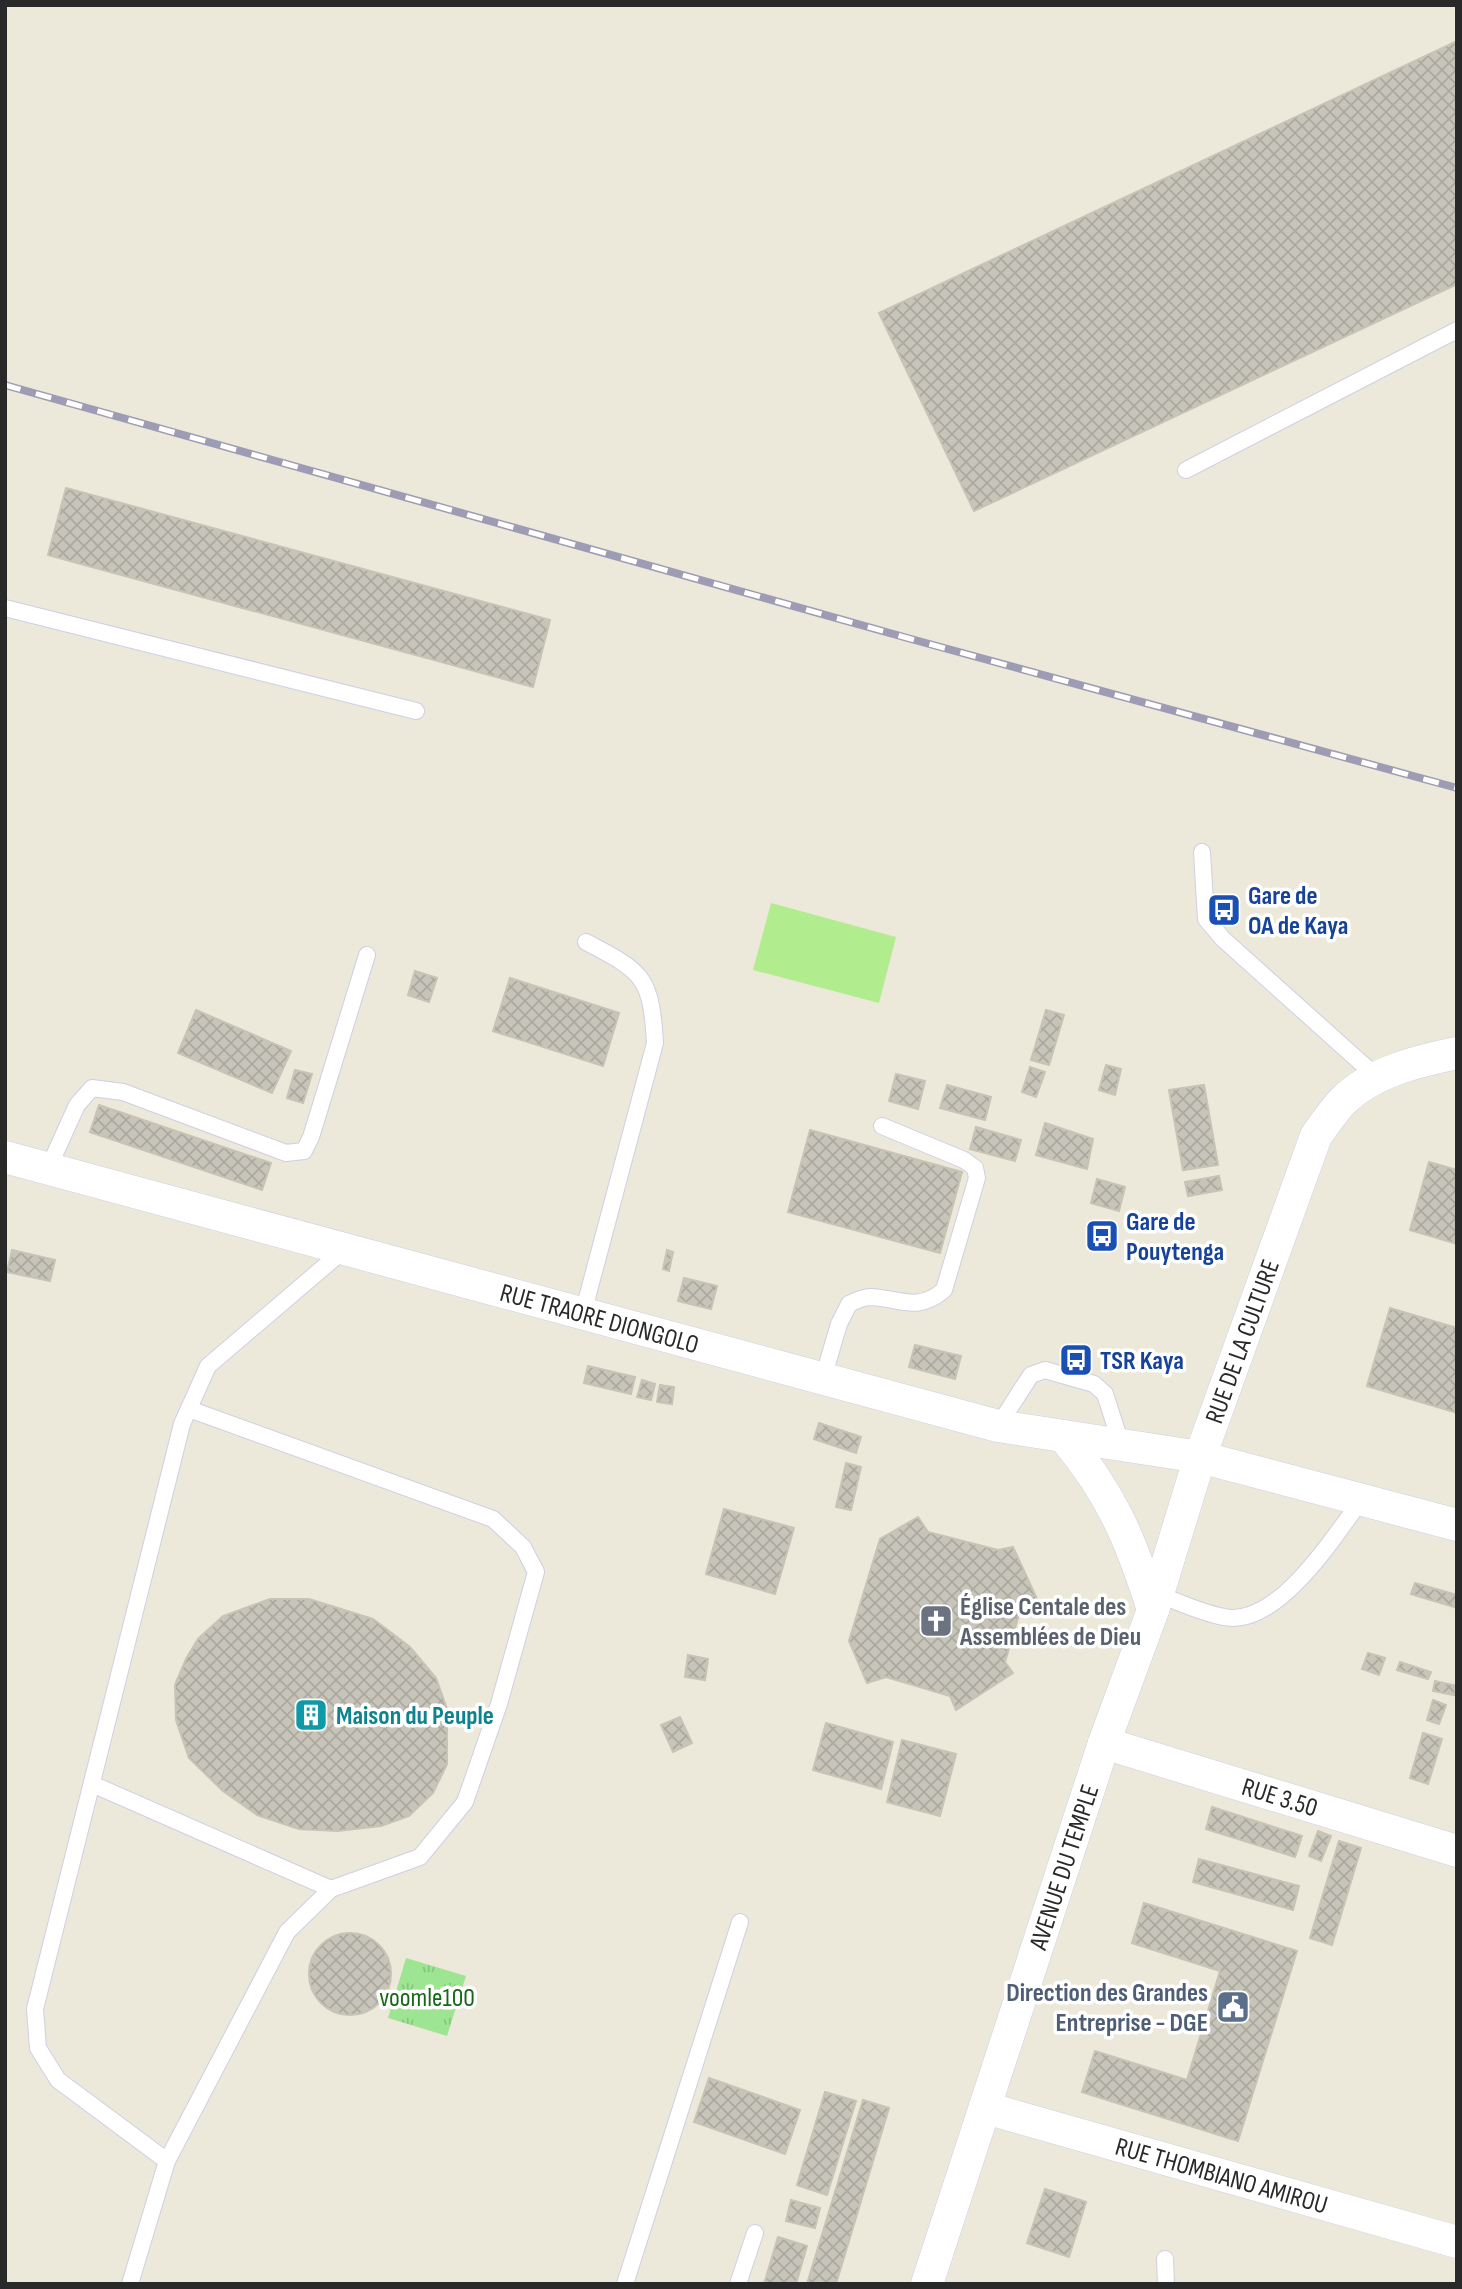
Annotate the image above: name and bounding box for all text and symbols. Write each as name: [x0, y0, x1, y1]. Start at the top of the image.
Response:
place label: Gare de OA de Kaya: [1248, 881, 1348, 942]
bus stop icon: Gare de OA de Kaya: [1205, 891, 1243, 929]
place label: Gare de Pouytenga: [1126, 1207, 1224, 1268]
bus stop icon: Gare de Pouytenga: [1083, 1217, 1121, 1255]
street label: RUE DE LA CULTURE: [1199, 1256, 1287, 1428]
street label: RUE TRAORE DIONGOLO: [496, 1278, 702, 1361]
bus stop icon: TSR Kaya: [1057, 1341, 1095, 1379]
place label: TSR Kaya: [1100, 1346, 1184, 1377]
place label: Église Centale des Assemblées de Dieu: [959, 1592, 1141, 1653]
church icon: Église Centale des Assemblées de Dieu: [917, 1602, 955, 1640]
building icon: Maison du Peuple: [292, 1696, 330, 1734]
place label: Maison du Peuple: [336, 1701, 494, 1732]
street label: RUE 3.50: [1238, 1772, 1321, 1824]
street label: AVENUE DU TEMPLE: [1023, 1781, 1106, 1955]
place label: Direction des Grandes Entreprise - DGE: [1006, 1978, 1208, 2039]
park label: voomle100: [379, 1983, 475, 2014]
public building icon: Direction des Grandes Entreprise - DGE: [1214, 1988, 1252, 2026]
street label: RUE THOMBIANO AMIROU: [1112, 2132, 1331, 2221]

